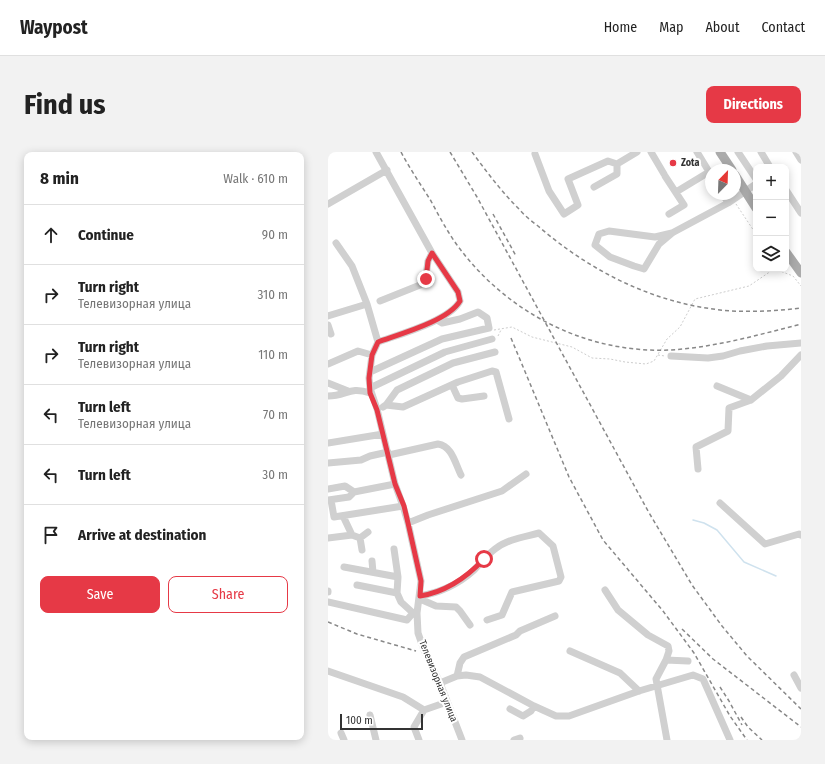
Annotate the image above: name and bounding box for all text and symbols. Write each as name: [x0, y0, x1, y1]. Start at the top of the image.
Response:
text: Waypost: [20, 16, 88, 39]
text: Home: [604, 19, 637, 36]
text: Map: [659, 19, 683, 36]
text: About: [705, 19, 740, 36]
text: Contact: [762, 19, 805, 36]
button: Directions: [706, 86, 801, 123]
text: Find us: [24, 88, 106, 121]
place label: Zota: [681, 157, 699, 169]
marker: Zota: [668, 158, 678, 168]
north arrow: [705, 164, 741, 200]
map controls: [753, 164, 789, 272]
button: +: [753, 164, 789, 200]
text: 8 min: [40, 168, 79, 189]
text: Walk · 610 m: [223, 171, 288, 186]
button: −: [753, 200, 789, 236]
icon: ahead: [40, 224, 62, 246]
text: Continue: [78, 226, 134, 244]
text: 90 m: [262, 227, 288, 242]
button: layers: [753, 236, 789, 272]
route end: [417, 270, 435, 288]
text: Turn right: [78, 278, 139, 296]
icon: right: [40, 284, 62, 306]
text: 310 m: [258, 287, 288, 302]
text: Телевизорная улица: [78, 296, 191, 311]
text: Turn right: [78, 338, 139, 356]
icon: right: [40, 344, 62, 366]
text: 110 m: [258, 347, 288, 362]
text: Телевизорная улица: [78, 356, 191, 371]
text: Turn left: [78, 398, 131, 416]
icon: left: [40, 404, 62, 426]
text: 70 m: [263, 407, 288, 422]
text: Телевизорная улица: [78, 416, 191, 431]
icon: left: [40, 464, 62, 486]
text: Turn left: [78, 466, 131, 484]
text: 30 m: [262, 467, 288, 482]
icon: arrive: [40, 524, 62, 546]
text: Arrive at destination: [78, 526, 206, 544]
route start: [475, 550, 493, 568]
button: Save: [40, 576, 160, 613]
button: Share: [168, 576, 288, 613]
street label: Телевизорная улица: [416, 638, 460, 724]
scale bar: [340, 712, 423, 731]
text: 100 m: [346, 714, 373, 727]

